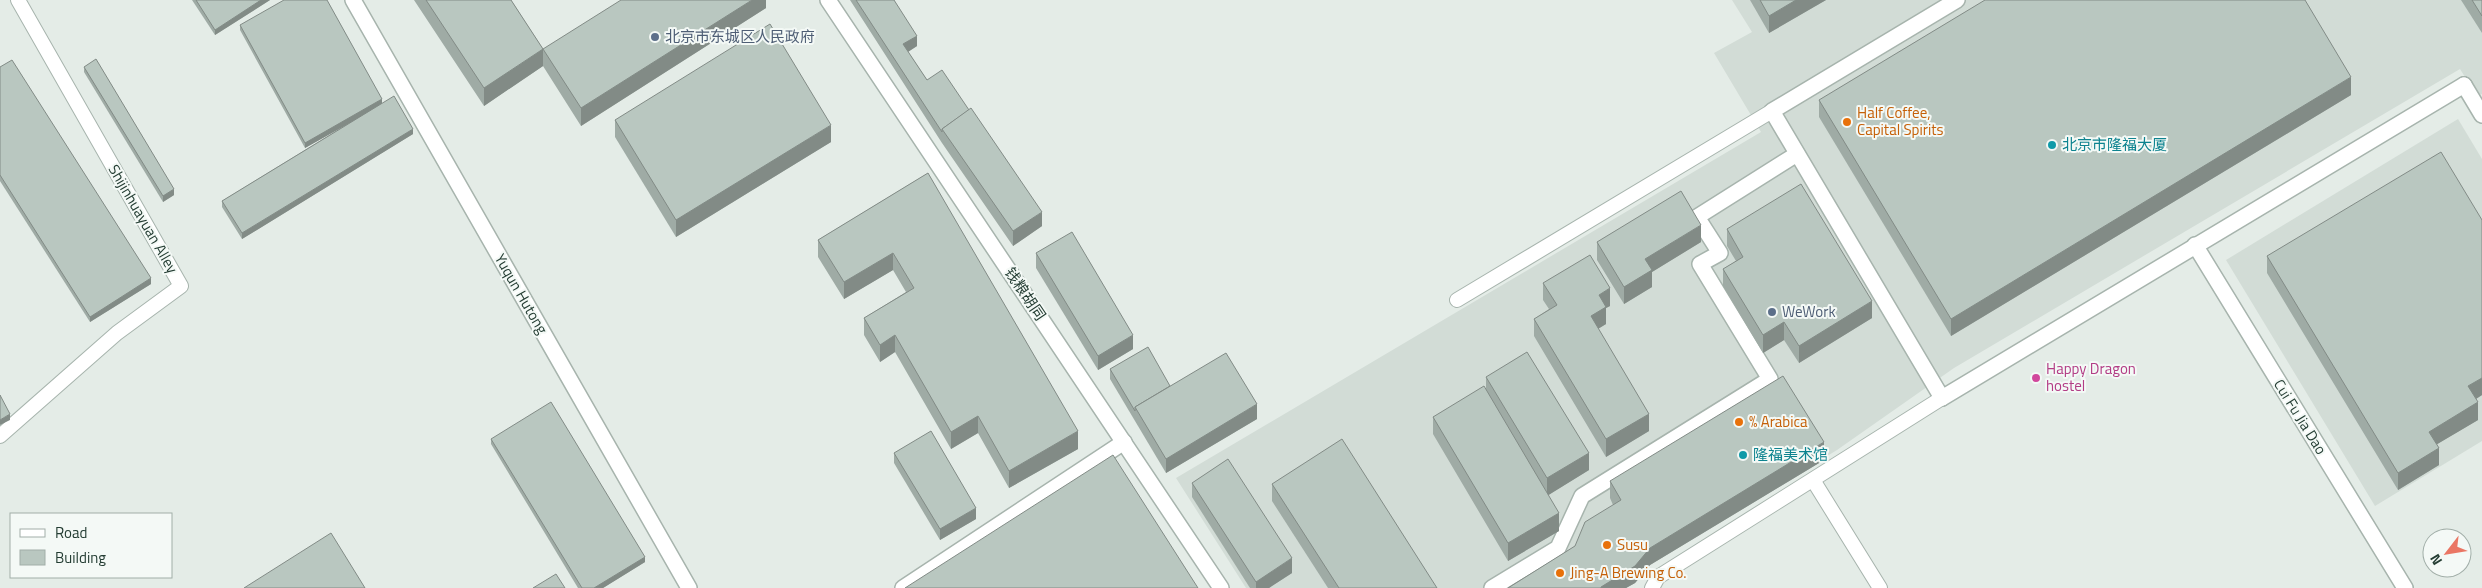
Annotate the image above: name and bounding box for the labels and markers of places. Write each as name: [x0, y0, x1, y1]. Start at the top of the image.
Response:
place label: 北京市东城区人民政府: [665, 25, 815, 48]
marker: 北京市东城区人民政府: [649, 31, 661, 43]
place label: Half Coffee, Capital Spirits: [1857, 101, 1943, 141]
marker: Half Coffee, Capital Spirits: [1841, 116, 1853, 128]
place label: 北京市隆福大厦: [2062, 133, 2167, 156]
marker: 北京市隆福大厦: [2046, 139, 2058, 151]
place label: WeWork: [1782, 300, 1836, 323]
marker: WeWork: [1766, 306, 1778, 318]
place label: Happy Dragon hostel: [2046, 357, 2136, 397]
marker: Happy Dragon hostel: [2030, 372, 2042, 384]
place label: % Arabica: [1749, 410, 1808, 433]
marker: % Arabica: [1733, 416, 1745, 428]
place label: 隆福美术馆: [1753, 443, 1828, 466]
marker: 隆福美术馆: [1737, 449, 1749, 461]
place label: Susu: [1617, 533, 1648, 556]
marker: Susu: [1601, 539, 1613, 551]
place label: Jing-A Brewing Co.: [1570, 561, 1687, 584]
marker: Jing-A Brewing Co.: [1554, 567, 1566, 579]

